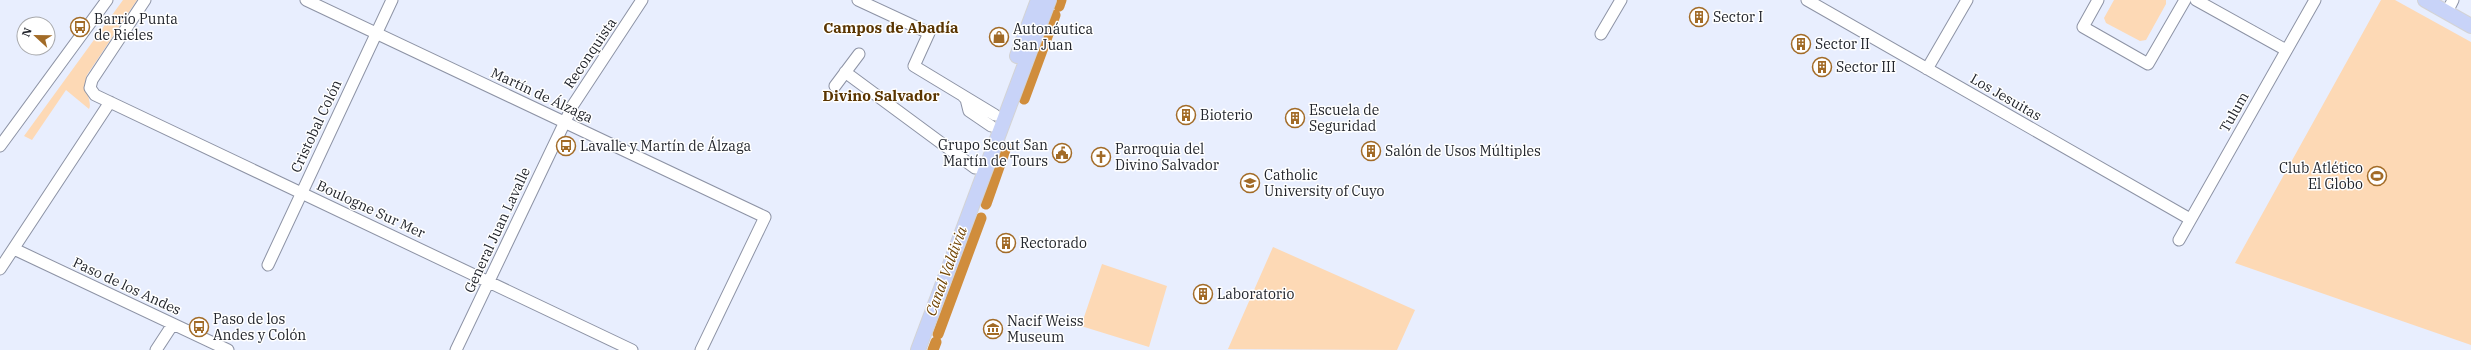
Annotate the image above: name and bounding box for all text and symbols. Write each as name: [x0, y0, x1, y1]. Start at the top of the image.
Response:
building icon: Sector I: [1688, 6, 1710, 28]
place label: Sector I: [1713, 8, 1763, 26]
place label: Barrio Punta de Rieles: [94, 10, 178, 44]
street label: Reconquista: [560, 14, 620, 92]
north arrow: [16, 16, 56, 56]
bus stop icon: Barrio Punta de Rieles: [69, 16, 91, 38]
district label: Campos de Abadía: [823, 18, 959, 37]
place label: Autonáutica San Juan: [1013, 20, 1094, 54]
text: N: [19, 25, 35, 39]
shop icon: Autonáutica San Juan: [988, 26, 1010, 48]
building icon: Sector II: [1790, 33, 1812, 55]
place label: Sector II: [1815, 35, 1870, 53]
building icon: Sector III: [1811, 56, 1833, 78]
place label: Sector III: [1836, 58, 1896, 76]
street label: Martín de Álzaga: [488, 63, 597, 127]
street label: Los Jesuitas: [1967, 69, 2045, 125]
street label: Cristobal Colón: [287, 77, 345, 175]
district label: Divino Salvador: [822, 86, 940, 105]
street label: Tulum: [2215, 89, 2253, 135]
place label: Escuela de Seguridad: [1309, 101, 1379, 135]
building icon: Bioterio: [1175, 104, 1197, 126]
place label: Bioterio: [1200, 106, 1253, 124]
building icon: Escuela de Seguridad: [1284, 107, 1306, 129]
bus stop icon: Lavalle y Martín de Álzaga: [555, 135, 577, 157]
place label: Lavalle y Martín de Álzaga: [580, 136, 752, 155]
place label: Grupo Scout San Martín de Tours: [938, 136, 1048, 170]
place label: Parroquia del Divino Salvador: [1115, 140, 1220, 174]
building icon: Salón de Usos Múltiples: [1360, 140, 1382, 162]
public building icon: Grupo Scout San Martín de Tours: [1051, 142, 1073, 164]
place label: Salón de Usos Múltiples: [1385, 142, 1541, 160]
church icon: Parroquia del Divino Salvador: [1090, 146, 1112, 168]
place label: Club Atlético El Globo: [2279, 159, 2363, 193]
street label: General Juan Lavalle: [460, 164, 534, 296]
sports icon: Club Atlético El Globo: [2366, 165, 2388, 187]
place label: Catholic University of Cuyo: [1264, 166, 1385, 200]
school or university icon: Catholic University of Cuyo: [1239, 172, 1261, 194]
street label: Boulogne Sur Mer: [314, 176, 429, 242]
water label: Canal Valdivia: [921, 223, 971, 318]
building icon: Rectorado: [995, 232, 1017, 254]
place label: Rectorado: [1020, 234, 1087, 252]
street label: Paso de los Andes: [70, 253, 184, 319]
building icon: Laboratorio: [1192, 283, 1214, 305]
place label: Laboratorio: [1217, 285, 1294, 303]
place label: Paso de los Andes y Colón: [213, 310, 306, 344]
place label: Nacif Weiss Museum: [1007, 312, 1084, 346]
bus stop icon: Paso de los Andes y Colón: [188, 316, 210, 338]
museum icon: Nacif Weiss Museum: [982, 318, 1004, 340]

